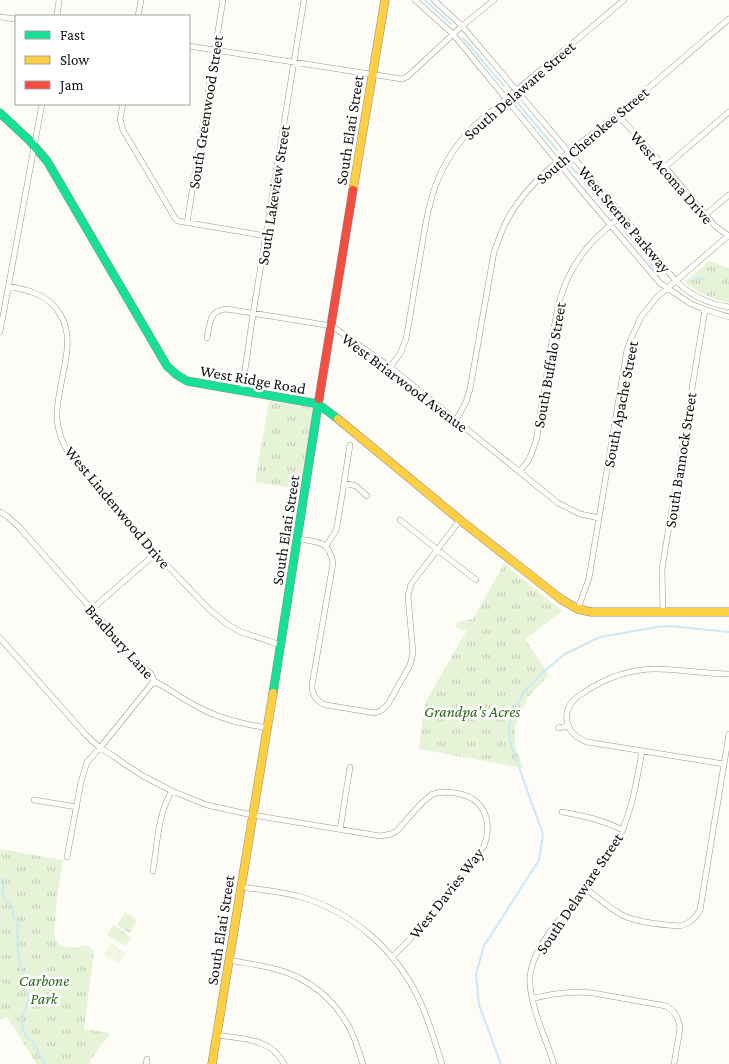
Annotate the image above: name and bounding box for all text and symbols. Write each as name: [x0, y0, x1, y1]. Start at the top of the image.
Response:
legend: [15, 15, 190, 105]
text: Fast: [60, 27, 86, 43]
street label: South Greenwood Street: [185, 33, 226, 190]
street label: South Delaware Street: [460, 37, 579, 143]
text: Slow: [60, 52, 90, 68]
street label: South Elati Street: [332, 73, 367, 186]
text: Jam: [58, 77, 83, 94]
street label: South Cherokee Street: [533, 83, 652, 187]
street label: South Lakeview Street: [254, 123, 293, 266]
street label: West Acoma Drive: [627, 127, 717, 227]
street label: West Sterne Parkway: [574, 162, 675, 277]
street label: South Buffalo Street: [530, 300, 569, 429]
street label: West Briarwood Avenue: [338, 329, 471, 435]
street label: South Apache Street: [600, 339, 642, 469]
street label: West Ridge Road: [198, 362, 308, 398]
street label: South Bannock Street: [661, 391, 700, 529]
street label: West Lindenwood Drive: [62, 443, 174, 572]
street label: South Elati Street: [268, 473, 303, 586]
street label: Bradbury Lane: [81, 601, 157, 683]
park label: Grandpa's Acres: [424, 703, 520, 721]
street label: South Delaware Street: [533, 829, 627, 957]
street label: West Davies Way: [406, 844, 488, 943]
street label: South Elati Street: [203, 873, 238, 986]
park label: Carbone Park: [19, 972, 69, 1007]

